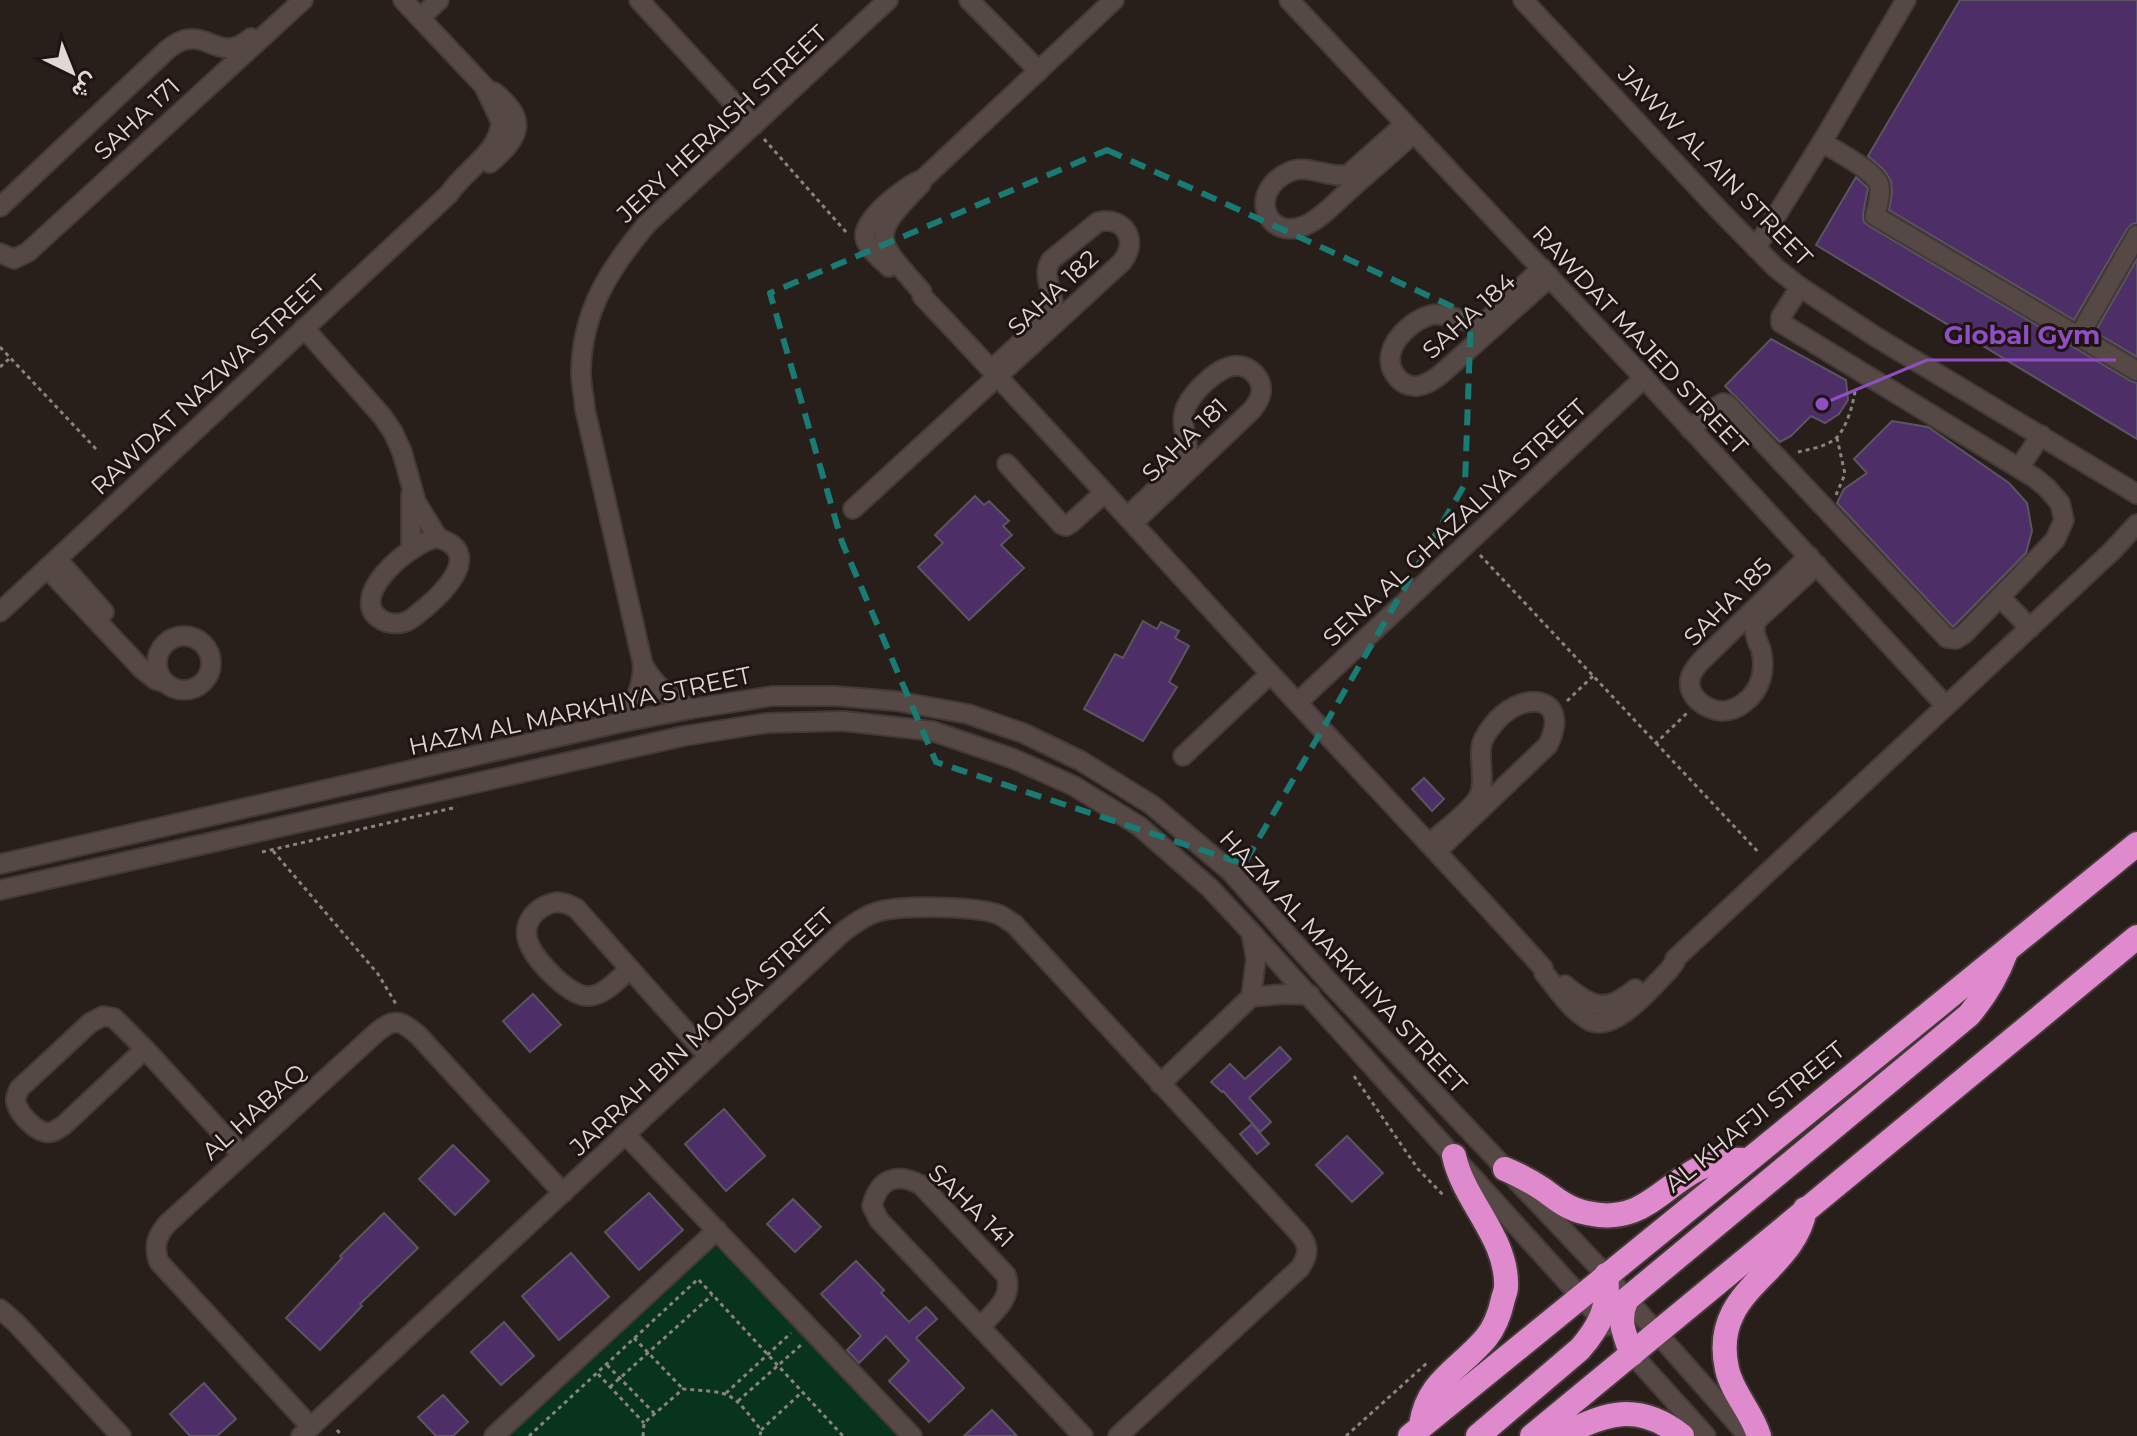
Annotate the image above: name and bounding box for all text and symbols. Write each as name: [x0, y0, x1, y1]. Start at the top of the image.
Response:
street label: JERY HERAISH STREET: [610, 19, 833, 229]
north arrow: [32, 32, 112, 112]
street label: JAWW AL AIN STREET: [1611, 59, 1819, 272]
text: ش: [66, 67, 104, 105]
street label: SAHA 171: [88, 72, 186, 166]
street label: RAWDAT MAJED STREET: [1527, 219, 1754, 460]
street label: SAHA 182: [1002, 244, 1104, 342]
street label: SAHA 184: [1416, 266, 1521, 365]
street label: RAWDAT NAZWA STREET: [85, 268, 331, 501]
callout: Global Gym: [1927, 310, 2116, 360]
text: Global Gym: [1944, 319, 2100, 351]
street label: SAHA 181: [1136, 392, 1233, 487]
street label: SENA AL GHAZALIYA STREET: [1317, 393, 1593, 652]
street label: SAHA 185: [1678, 552, 1778, 652]
street label: HAZM AL MARKHIYA STREET: [406, 660, 754, 761]
street label: HAZM AL MARKHIYA STREET: [1214, 824, 1473, 1099]
street label: JARRAH BIN MOUSA STREET: [563, 902, 840, 1162]
street label: AL KHAFJI STREET: [1659, 1035, 1851, 1198]
street label: AL HABAQ: [196, 1058, 311, 1166]
street label: SAHA 141: [923, 1158, 1020, 1253]

